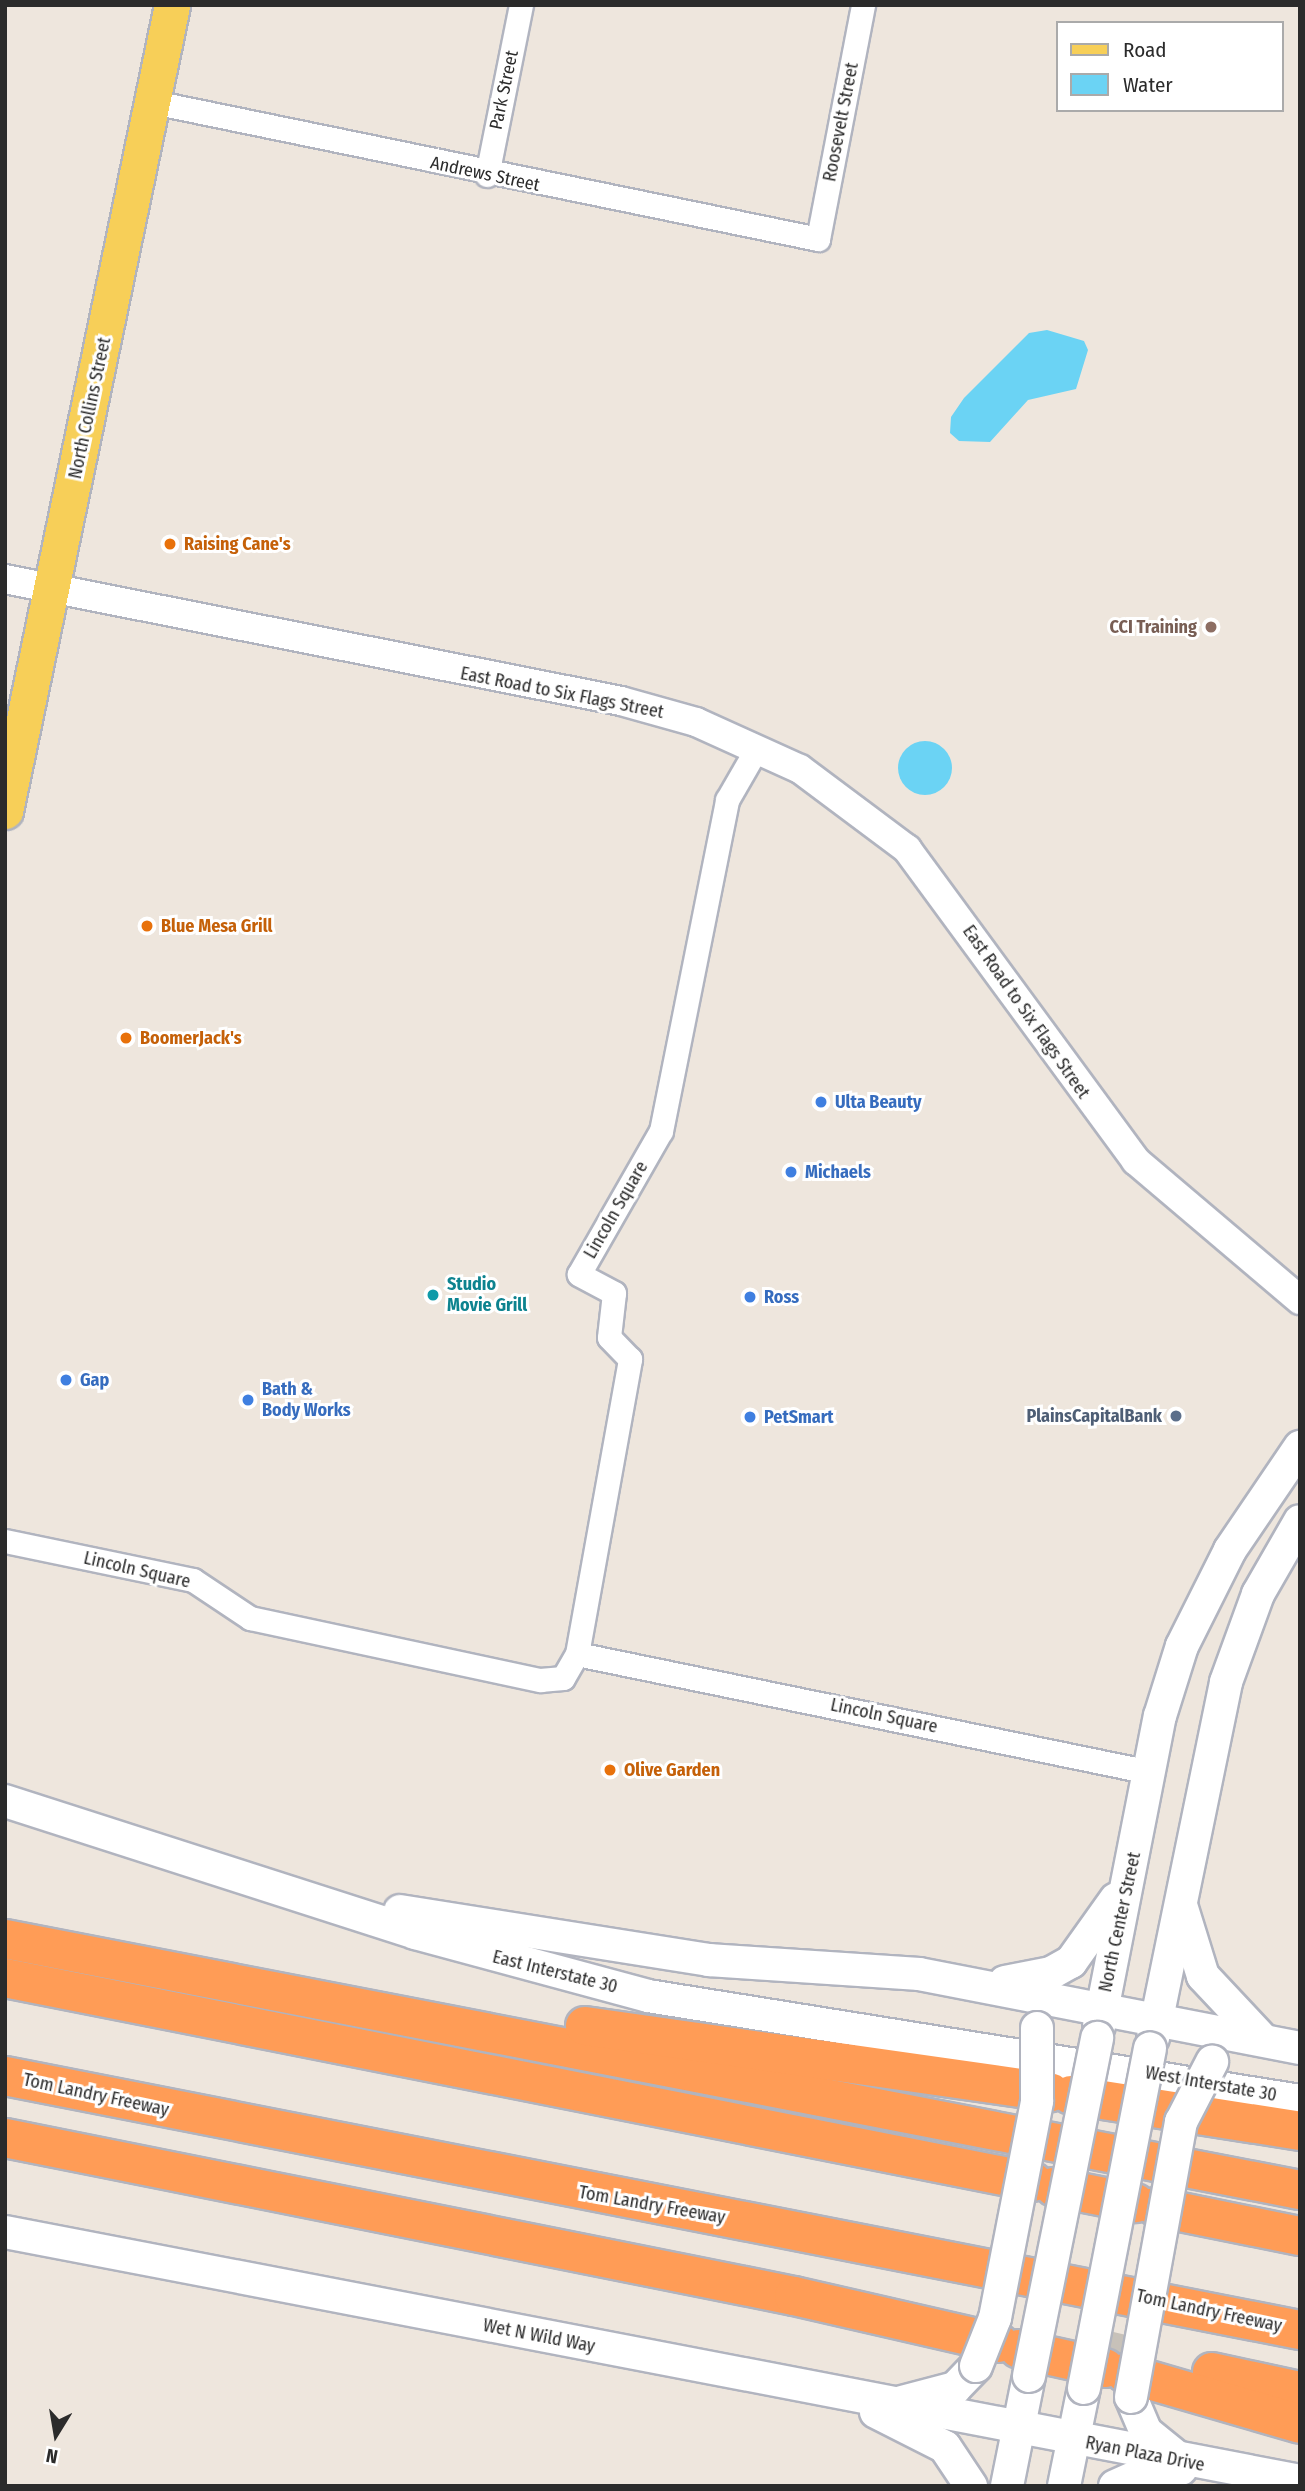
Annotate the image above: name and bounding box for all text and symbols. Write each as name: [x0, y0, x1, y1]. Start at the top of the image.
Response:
legend: [1056, 21, 1284, 112]
text: Road: [1123, 37, 1167, 63]
street label: Park Street: [485, 48, 523, 132]
street label: Roosevelt Street: [819, 61, 863, 183]
text: Water: [1123, 72, 1173, 98]
street label: Andrews Street: [428, 152, 542, 196]
street label: North Collins Street: [64, 335, 116, 481]
place label: Raising Cane's: [184, 533, 291, 555]
marker: Raising Cane's: [162, 536, 178, 552]
place label: CCI Training: [1109, 616, 1197, 638]
marker: CCI Training: [1203, 619, 1219, 635]
street label: East Road to Six Flags Street: [458, 663, 666, 723]
place label: Blue Mesa Grill: [161, 915, 272, 937]
marker: Blue Mesa Grill: [139, 918, 155, 934]
street label: East Road to Six Flags Street: [958, 921, 1094, 1103]
place label: BoomerJack's: [140, 1027, 242, 1049]
marker: BoomerJack's: [118, 1030, 134, 1046]
place label: Ulta Beauty: [835, 1091, 922, 1113]
marker: Ulta Beauty: [813, 1094, 829, 1110]
street label: Lincoln Square: [579, 1157, 653, 1263]
place label: Michaels: [805, 1161, 871, 1183]
marker: Michaels: [783, 1164, 799, 1180]
place label: Studio Movie Grill: [447, 1274, 527, 1316]
place label: Ross: [764, 1286, 799, 1308]
marker: Studio Movie Grill: [425, 1287, 441, 1303]
marker: Ross: [742, 1289, 758, 1305]
place label: Gap: [80, 1369, 109, 1391]
marker: Gap: [58, 1372, 74, 1388]
place label: Bath & Body Works: [262, 1379, 351, 1422]
marker: Bath & Body Works: [240, 1392, 256, 1408]
place label: PlainsCapitalBank: [1027, 1405, 1162, 1427]
place label: PetSmart: [764, 1406, 834, 1428]
marker: PlainsCapitalBank: [1168, 1408, 1184, 1424]
marker: PetSmart: [742, 1409, 758, 1425]
street label: Lincoln Square: [82, 1547, 192, 1593]
street label: Lincoln Square: [829, 1694, 939, 1738]
place label: Olive Garden: [624, 1759, 720, 1781]
marker: Olive Garden: [602, 1762, 618, 1778]
street label: North Center Street: [1095, 1850, 1145, 1994]
street label: East Interstate 30: [490, 1946, 620, 1998]
street label: West Interstate 30: [1144, 2062, 1278, 2106]
street label: Tom Landry Freeway: [21, 2069, 171, 2121]
street label: Tom Landry Freeway: [577, 2181, 727, 2229]
street label: Tom Landry Freeway: [1134, 2285, 1284, 2337]
street label: Wet N Wild Way: [481, 2315, 597, 2357]
north arrow: [21, 2400, 91, 2470]
street label: Ryan Plaza Drive: [1084, 2432, 1206, 2476]
text: N: [44, 2444, 60, 2468]

